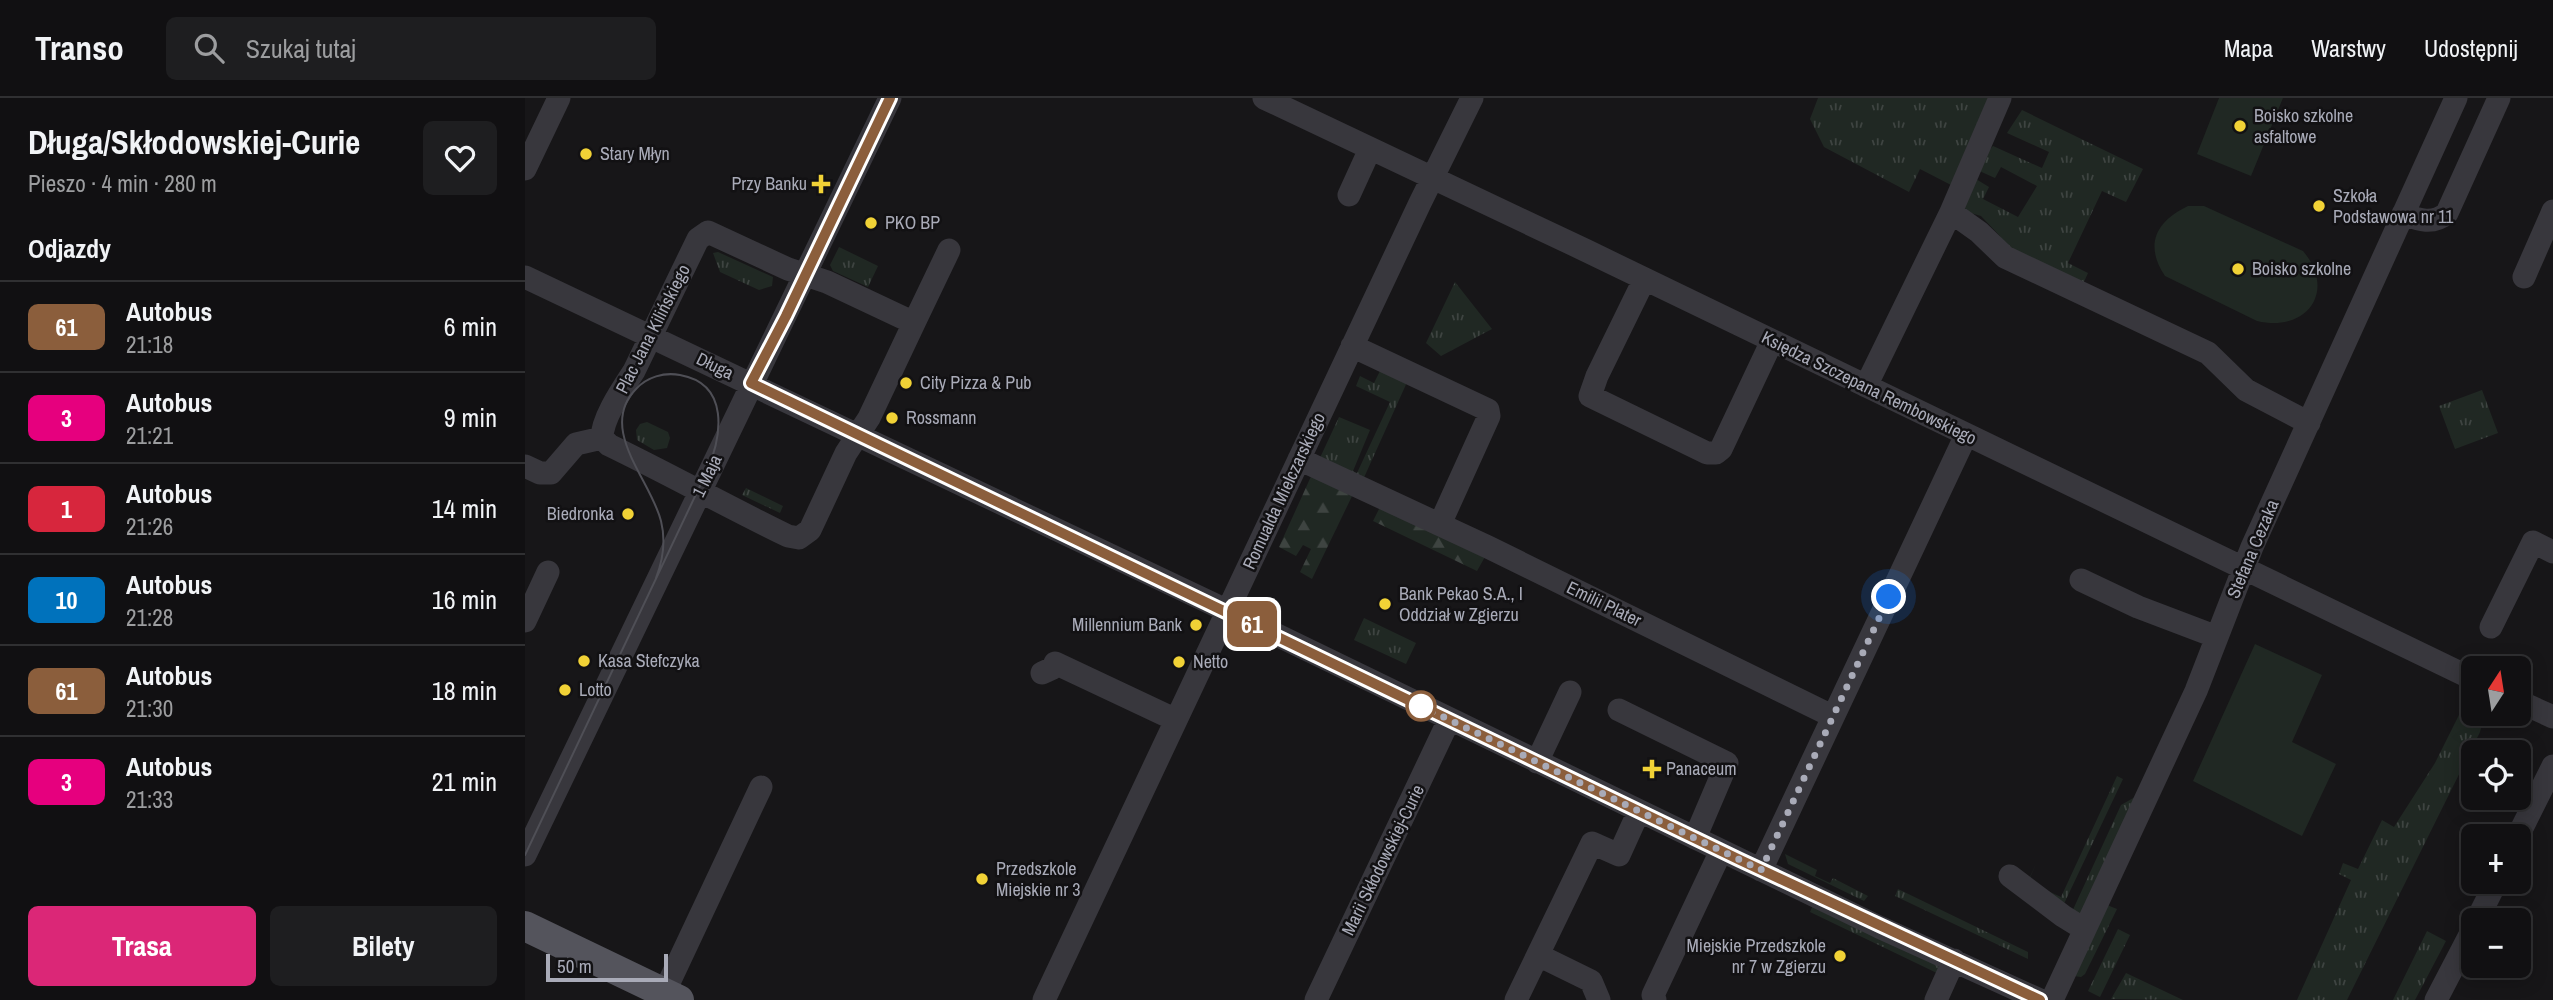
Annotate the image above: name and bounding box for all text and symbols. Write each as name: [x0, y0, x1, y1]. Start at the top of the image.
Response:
search box: [166, 17, 656, 80]
text: Transo: [35, 26, 124, 70]
icon: search: [190, 29, 228, 67]
text: Szukaj tutaj: [246, 31, 356, 66]
text: Mapa: [2224, 32, 2273, 64]
text: Warstwy: [2311, 32, 2386, 64]
text: Udostępnij: [2424, 32, 2518, 64]
place label: Boisko szkolne asfaltowe: [2254, 103, 2353, 149]
marker: Boisko szkolne asfaltowe: [2232, 118, 2248, 134]
text: Długa/Skłodowskiej-Curie: [28, 120, 360, 164]
button: heart: [423, 121, 497, 195]
place label: Stary Młyn: [600, 141, 670, 166]
marker: Stary Młyn: [578, 146, 594, 162]
text: Pieszo · 4 min · 280 m: [28, 168, 217, 199]
place label: Przy Banku: [732, 171, 807, 196]
marker: Przy Banku: [813, 176, 829, 192]
place label: Szkoła Podstawowa nr 11: [2333, 183, 2454, 229]
marker: Szkoła Podstawowa nr 11: [2311, 198, 2327, 214]
place label: PKO BP: [885, 210, 940, 235]
marker: PKO BP: [863, 215, 879, 231]
text: Odjazdy: [28, 231, 111, 266]
place label: Boisko szkolne: [2252, 256, 2351, 281]
street label: Plac Jana Kilińskiego: [609, 260, 696, 398]
marker: Boisko szkolne: [2230, 261, 2246, 277]
text: Autobus: [126, 294, 212, 329]
text: 6 min: [444, 309, 497, 344]
text: 61: [56, 311, 77, 343]
street label: Księdza Szczepana Rembowskiego: [1758, 325, 1981, 451]
text: 21:18: [126, 329, 173, 360]
street label: Długa: [692, 346, 738, 385]
place label: City Pizza & Pub: [920, 370, 1032, 395]
marker: City Pizza & Pub: [898, 375, 914, 391]
text: Autobus: [126, 385, 212, 420]
text: 9 min: [444, 400, 497, 435]
text: 3: [61, 402, 72, 434]
place label: Rossmann: [906, 405, 977, 430]
street label: Romualda Mielczarskiego: [1236, 408, 1331, 573]
marker: Rossmann: [884, 410, 900, 426]
text: 21:21: [126, 420, 173, 451]
street label: 1 Maja: [686, 450, 727, 501]
text: Autobus: [126, 476, 212, 511]
text: 14 min: [432, 491, 497, 526]
text: 1: [61, 493, 72, 525]
street label: Stefana Cezaka: [2221, 496, 2285, 602]
place label: Biedronka: [547, 501, 614, 526]
marker: Biedronka: [620, 506, 636, 522]
text: 21:26: [126, 511, 173, 542]
text: Autobus: [126, 567, 212, 602]
street label: Emilii Plater: [1563, 575, 1646, 632]
your location: [1871, 579, 1906, 614]
place label: Bank Pekao S.A., I Oddział w Zgierzu: [1399, 581, 1523, 627]
text: 16 min: [432, 582, 497, 617]
text: 10: [56, 584, 77, 616]
marker: Bank Pekao S.A., I Oddział w Zgierzu: [1377, 596, 1393, 612]
line badge: 61: [1221, 601, 1283, 647]
text: 21:28: [126, 602, 173, 633]
text: 61: [1241, 608, 1263, 640]
place label: Millennium Bank: [1072, 612, 1183, 637]
marker: Millennium Bank: [1188, 617, 1204, 633]
place label: Kasa Stefczyka: [598, 648, 700, 673]
place label: Netto: [1193, 649, 1228, 674]
marker: Kasa Stefczyka: [576, 653, 592, 669]
marker: Netto: [1171, 654, 1187, 670]
north arrow: [2461, 656, 2531, 726]
map controls: [2461, 656, 2531, 978]
text: Autobus: [126, 658, 212, 693]
text: 18 min: [432, 673, 497, 708]
text: 61: [56, 675, 77, 707]
place label: Lotto: [579, 677, 612, 702]
marker: Lotto: [557, 682, 573, 698]
unlabelled marker: [1406, 691, 1436, 721]
text: 21:30: [126, 693, 173, 724]
button: locate: [2461, 740, 2531, 810]
text: Autobus: [126, 749, 212, 784]
place label: Panaceum: [1666, 756, 1737, 781]
marker: Panaceum: [1644, 761, 1660, 777]
text: 21 min: [432, 764, 497, 799]
text: 3: [61, 766, 72, 798]
street label: Marii Skłodowskiej-Curie: [1335, 780, 1430, 939]
text: 21:33: [126, 784, 173, 815]
button: +: [2461, 824, 2531, 894]
place label: Przedszkole Miejskie nr 3: [996, 856, 1081, 902]
marker: Przedszkole Miejskie nr 3: [974, 871, 990, 887]
button: Trasa: [28, 906, 256, 986]
button: Bilety: [270, 906, 497, 986]
button: −: [2461, 908, 2531, 978]
place label: Miejskie Przedszkole nr 7 w Zgierzu: [1687, 933, 1826, 979]
marker: Miejskie Przedszkole nr 7 w Zgierzu: [1832, 948, 1848, 964]
scale bar: [546, 951, 669, 983]
text: 50 m: [557, 953, 592, 979]

